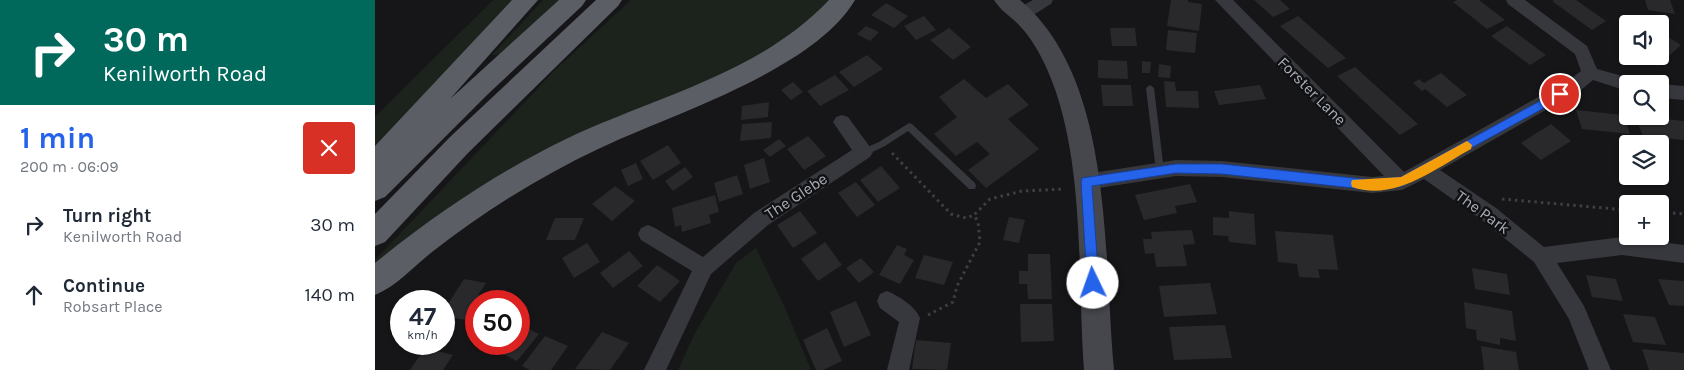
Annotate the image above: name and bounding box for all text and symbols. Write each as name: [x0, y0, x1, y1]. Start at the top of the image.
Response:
map controls: [1619, 15, 1669, 245]
button: sound: [1619, 15, 1669, 65]
text: 30 m: [103, 19, 189, 60]
icon: right: [20, 20, 85, 85]
street label: Forster Lane: [1274, 53, 1350, 129]
text: Kenilworth Road: [103, 61, 267, 87]
pin: [1539, 73, 1581, 115]
button: search: [1619, 75, 1669, 125]
icon: arrive: [1546, 80, 1574, 108]
text: 1 min: [20, 120, 95, 156]
button: close: [303, 122, 355, 174]
button: layers: [1619, 135, 1669, 185]
text: 200 m · 06:09: [20, 157, 119, 176]
street label: The Glebe: [761, 169, 831, 223]
street label: The Park: [1452, 186, 1514, 238]
button: +: [1619, 195, 1669, 245]
text: Turn right: [63, 205, 152, 227]
icon: right: [20, 211, 48, 239]
text: 30 m: [310, 214, 355, 236]
text: Kenilworth Road: [63, 227, 182, 246]
position arrow: [1066, 256, 1118, 308]
text: Continue: [63, 275, 145, 297]
icon: ahead: [20, 281, 48, 309]
text: 140 m: [305, 284, 355, 306]
speed limit sign: 50: [465, 290, 530, 355]
text: Robsart Place: [63, 297, 162, 316]
text: 47: [409, 302, 436, 331]
text: km/h: [407, 328, 438, 342]

